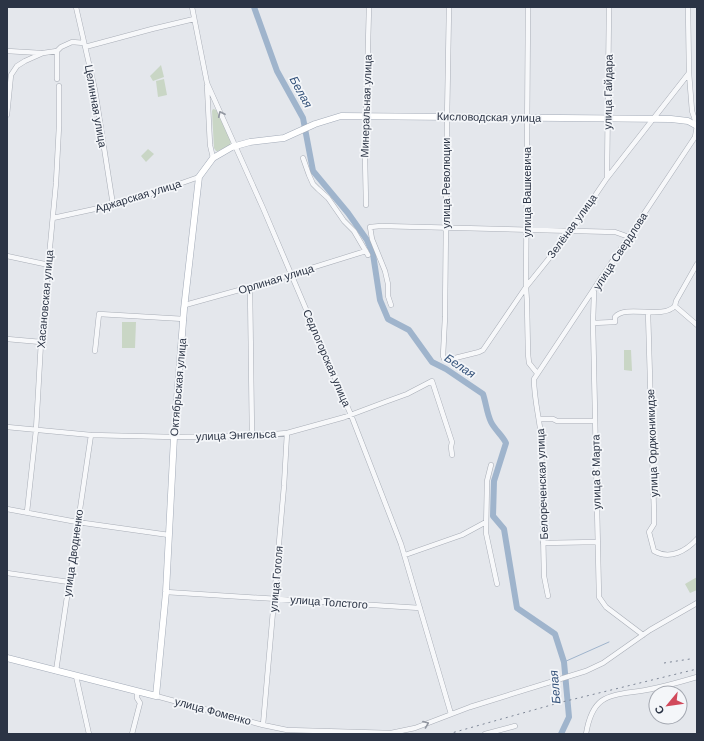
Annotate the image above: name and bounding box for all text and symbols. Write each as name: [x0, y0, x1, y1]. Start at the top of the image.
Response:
street label: Минеральная улица: [357, 53, 375, 158]
street label: улица Гайдара: [600, 53, 616, 130]
street label: Целинная улица: [82, 63, 110, 149]
water label: Белая: [286, 73, 317, 111]
street label: Кисловодская улица: [437, 109, 542, 125]
one-way arrow: [218, 111, 226, 119]
street label: улица Революции: [439, 138, 453, 229]
street label: улица Вашкевича: [520, 146, 534, 237]
street label: Аджарская улица: [93, 176, 184, 216]
street label: Зелёная улица: [544, 190, 601, 261]
street label: улица Свердлова: [590, 209, 651, 292]
street label: Хасановская улица: [34, 248, 56, 349]
street label: Орлиная улица: [237, 261, 316, 297]
street label: Седлогорская улица: [300, 307, 354, 410]
street label: Октябрьская улица: [167, 336, 189, 437]
water label: Белая: [441, 350, 479, 382]
street label: улица Орджоникидзе: [643, 389, 661, 497]
street label: улица Энгельса: [196, 427, 277, 443]
street label: Белореченская улица: [533, 427, 551, 540]
street label: улица 8 Марта: [588, 433, 604, 510]
street label: улица Дводненко: [60, 508, 86, 598]
street label: улица Гоголя: [266, 545, 286, 613]
street label: улица Толстого: [290, 592, 368, 612]
water label: Белая: [546, 669, 564, 705]
north arrow: [648, 685, 688, 725]
street label: улица Фоменко: [173, 694, 253, 728]
text: С: [651, 703, 667, 717]
one-way arrow: [422, 721, 429, 729]

